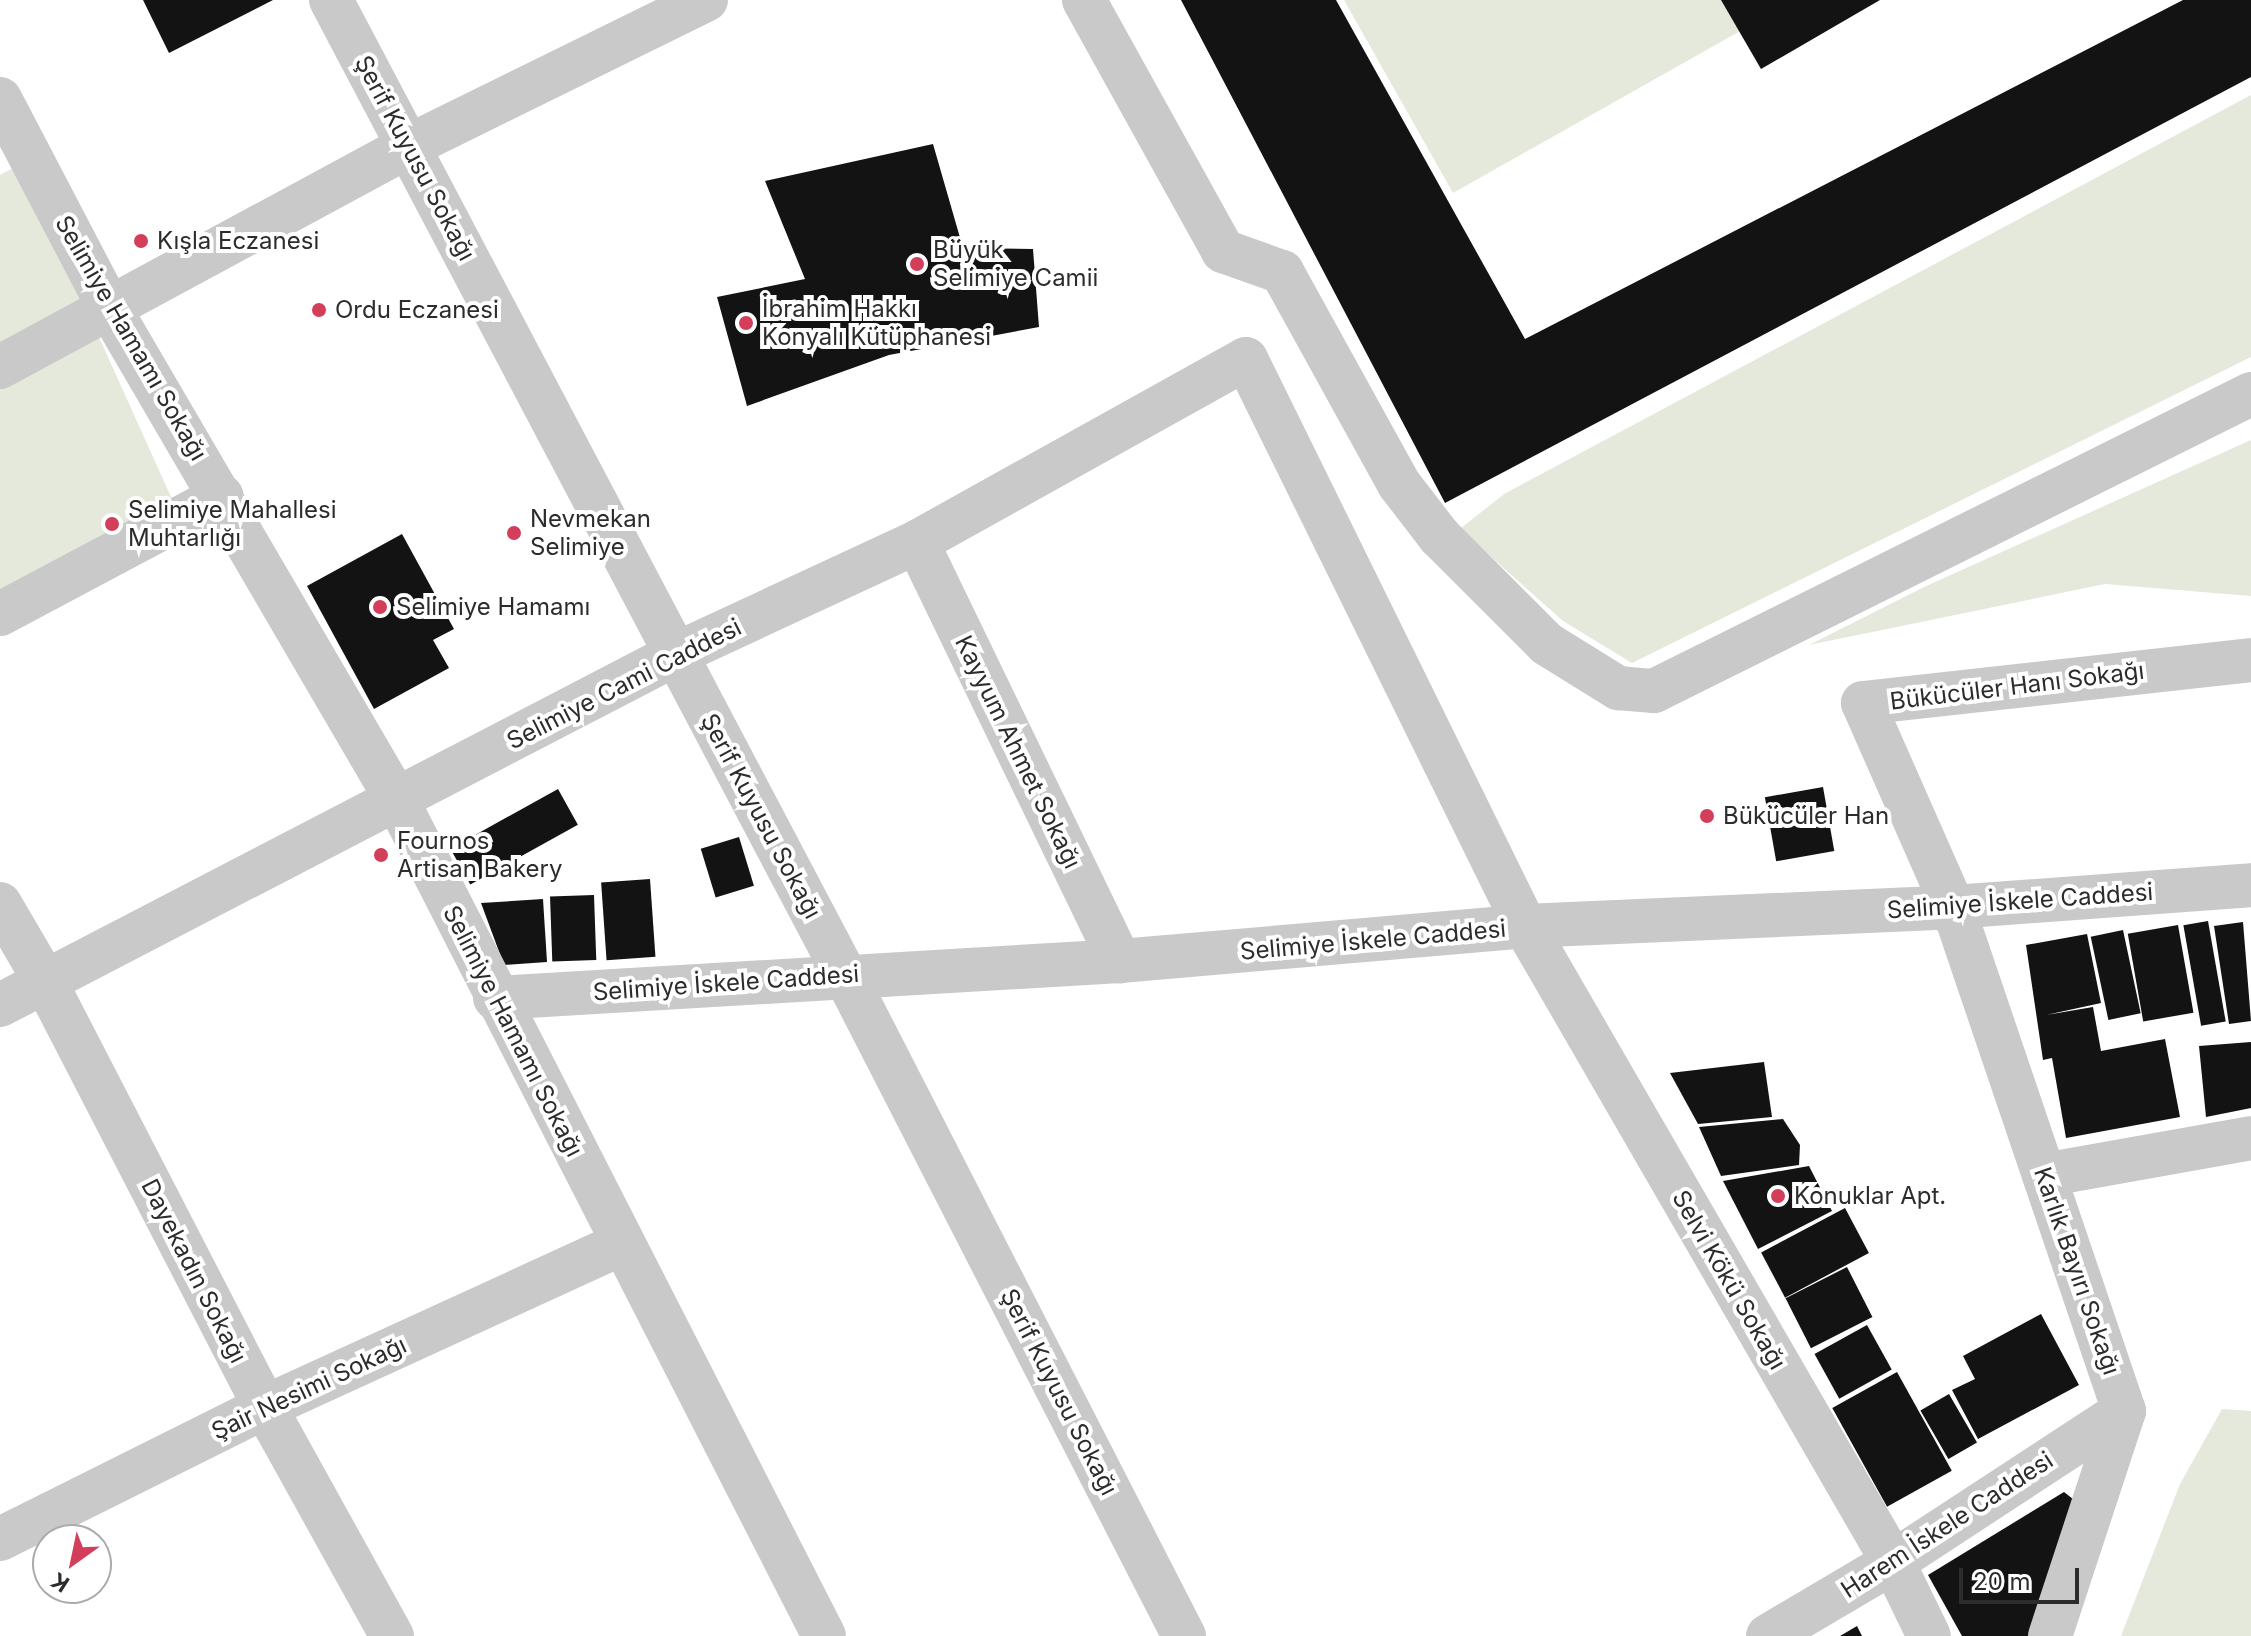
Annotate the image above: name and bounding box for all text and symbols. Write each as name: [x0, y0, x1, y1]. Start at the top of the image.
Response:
street label: Şerif Kuyusu Sokağı: [349, 51, 481, 265]
street label: Selimiye Hamamı Sokağı: [49, 210, 213, 466]
place label: Kışla Eczanesi: [157, 227, 319, 255]
marker: Kışla Eczanesi: [132, 232, 150, 250]
place label: Büyük Selimiye Camii: [933, 236, 1098, 292]
marker: Büyük Selimiye Camii: [908, 255, 926, 273]
place label: İbrahim Hakkı Konyalı Kütüphanesi: [762, 295, 991, 351]
place label: Ordu Eczanesi: [335, 296, 499, 324]
marker: Ordu Eczanesi: [310, 301, 328, 319]
marker: İbrahim Hakkı Konyalı Kütüphanesi: [737, 314, 755, 332]
place label: Selimiye Mahallesi Muhtarlığı: [128, 496, 337, 552]
place label: Nevmekan Selimiye: [530, 505, 651, 561]
marker: Selimiye Mahallesi Muhtarlığı: [103, 515, 121, 533]
marker: Nevmekan Selimiye: [505, 524, 523, 542]
place label: Selimiye Hamamı: [396, 593, 590, 621]
marker: Selimiye Hamamı: [371, 598, 389, 616]
street label: Selimiye Cami Caddesi: [502, 612, 746, 756]
street label: Kayyum Ahmet Sokağı: [949, 631, 1087, 873]
street label: Bükücüler Hanı Sokağı: [1888, 656, 2146, 716]
street label: Şerif Kuyusu Sokağı: [695, 709, 827, 923]
place label: Bükücüler Han: [1723, 802, 1889, 830]
marker: Bükücüler Han: [1698, 807, 1716, 825]
place label: Fournos Artisan Bakery: [397, 827, 562, 883]
marker: Fournos Artisan Bakery: [372, 846, 390, 864]
street label: Selimiye İskele Caddesi: [1886, 877, 2154, 925]
street label: Selimiye Hamamı Sokağı: [437, 901, 589, 1161]
street label: Selimiye İskele Caddesi: [1239, 914, 1507, 966]
street label: Selimiye İskele Caddesi: [592, 959, 860, 1007]
street label: Karlık Bayırı Sokağı: [2028, 1163, 2126, 1379]
street label: Dayekadın Sokağı: [135, 1174, 253, 1368]
place label: Konuklar Apt.: [1794, 1182, 1946, 1210]
street label: Selvi Kökü Sokağı: [1666, 1185, 1792, 1375]
marker: Konuklar Apt.: [1769, 1187, 1787, 1205]
street label: Şerif Kuyusu Sokağı: [994, 1284, 1124, 1500]
street label: Şair Nesimi Sokağı: [207, 1330, 411, 1446]
street label: Harem İskele Caddesi: [1836, 1446, 2058, 1604]
north arrow: [32, 1524, 112, 1604]
scale bar: [1963, 1552, 2083, 1602]
text: K: [46, 1567, 74, 1598]
text: 20 m: [1973, 1567, 2031, 1596]

